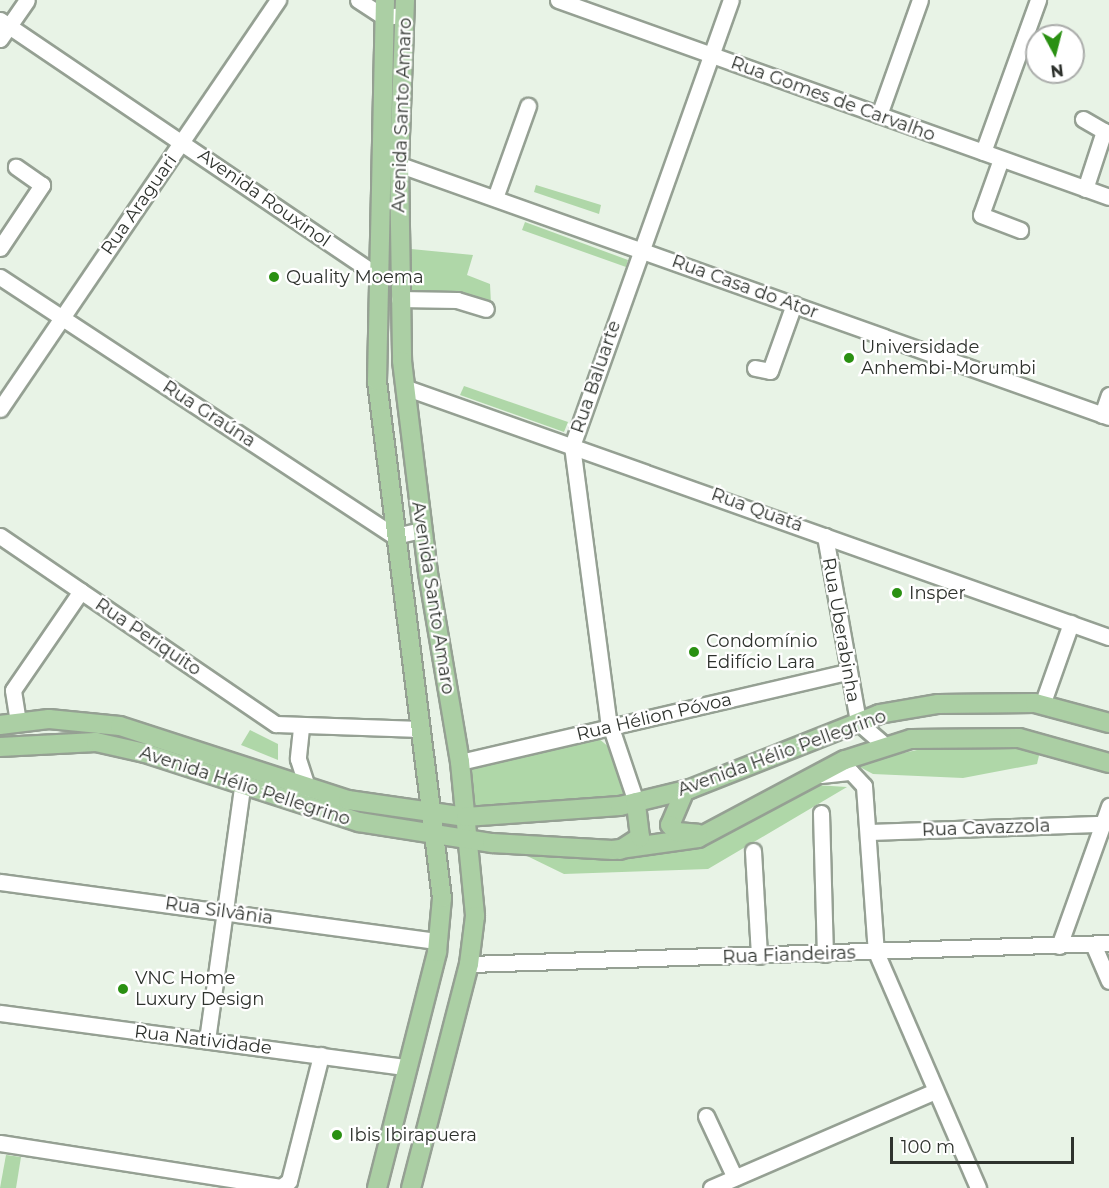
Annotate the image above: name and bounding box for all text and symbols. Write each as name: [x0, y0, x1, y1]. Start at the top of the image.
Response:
street label: Avenida Santo Amaro: [388, 17, 416, 213]
north arrow: [1025, 24, 1085, 84]
street label: Rua Gomes de Carvalho: [728, 52, 938, 146]
text: N: [1049, 60, 1065, 81]
street label: Avenida Rouxinol: [194, 144, 334, 252]
street label: Rua Araguari: [96, 151, 182, 259]
street label: Rua Casa do Ator: [669, 250, 821, 324]
place label: Quality Moema: [286, 266, 424, 288]
marker: Quality Moema: [267, 270, 281, 284]
street label: Rua Baluarte: [567, 318, 625, 436]
place label: Universidade Anhembi-Morumbi: [861, 337, 1036, 380]
marker: Universidade Anhembi-Morumbi: [842, 351, 856, 365]
street label: Rua Graúna: [159, 376, 259, 452]
street label: Rua Quatá: [708, 483, 806, 537]
street label: Avenida Santo Amaro: [407, 500, 459, 696]
street label: Rua Uberabinha: [818, 556, 864, 704]
place label: Insper: [909, 582, 966, 604]
marker: Insper: [890, 586, 904, 600]
street label: Rua Periquito: [91, 594, 205, 680]
place label: Condomínio Edifício Lara: [706, 631, 818, 674]
marker: Condomínio Edifício Lara: [687, 645, 701, 659]
street label: Rua Hélion Póvoa: [574, 689, 734, 745]
street label: Avenida Hélio Pellegrino: [675, 705, 889, 801]
street label: Avenida Hélio Pellegrino: [137, 742, 353, 830]
street label: Rua Cavazzola: [921, 815, 1051, 841]
street label: Rua Silvânia: [164, 893, 274, 929]
street label: Rua Fiandeiras: [722, 942, 856, 968]
place label: VNC Home Luxury Design: [135, 968, 265, 1010]
marker: VNC Home Luxury Design: [116, 982, 130, 996]
street label: Rua Natividade: [133, 1021, 273, 1059]
place label: Ibis Ibirapuera: [349, 1124, 477, 1146]
scale bar: [893, 1125, 1078, 1163]
marker: Ibis Ibirapuera: [330, 1128, 344, 1142]
text: 100 m: [901, 1136, 955, 1158]

